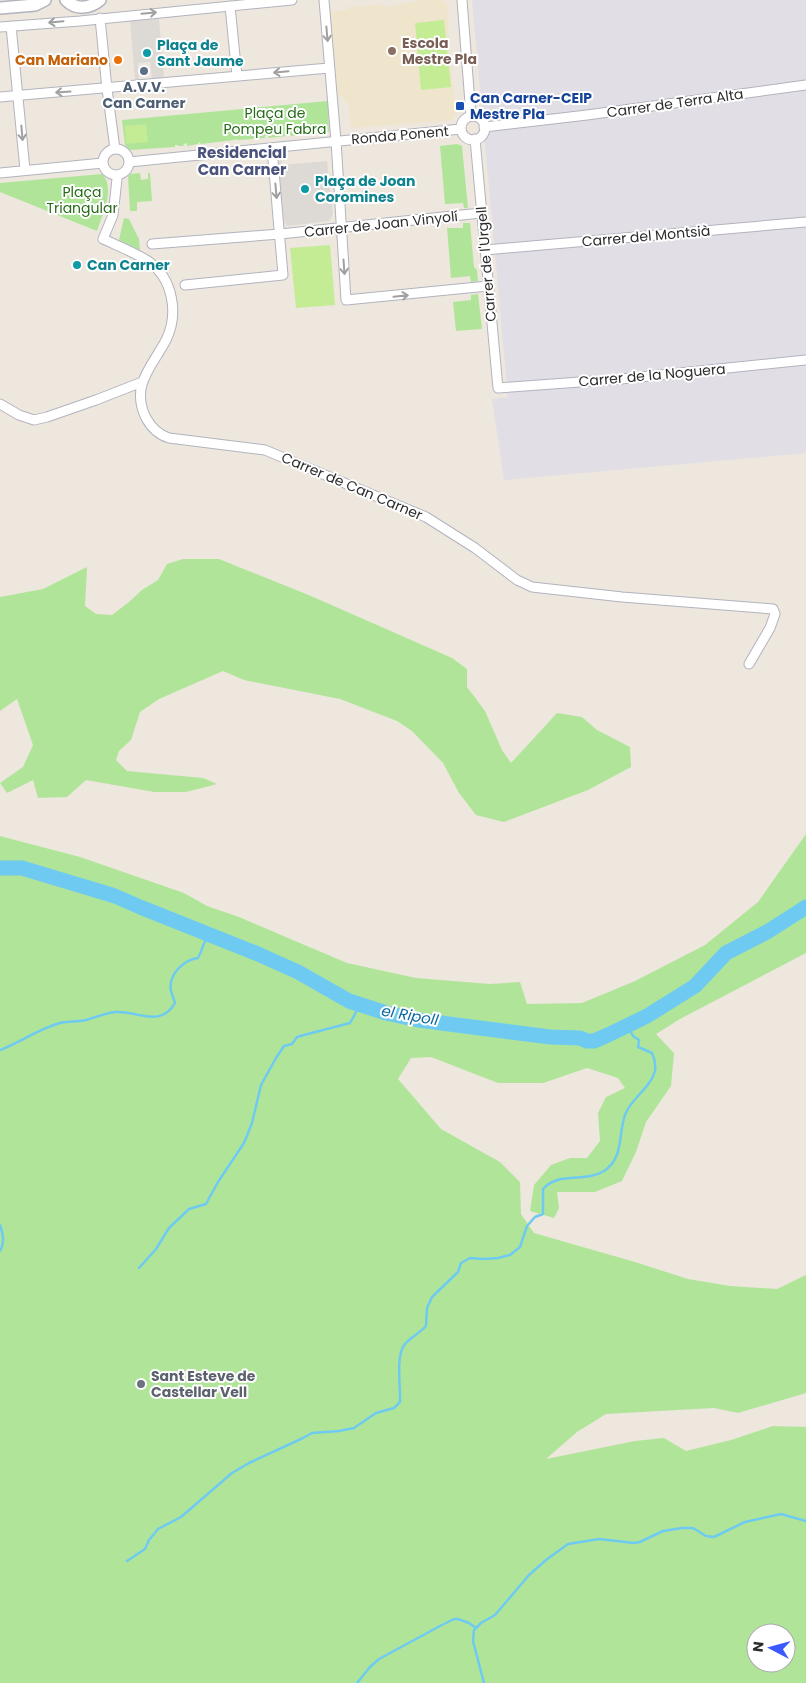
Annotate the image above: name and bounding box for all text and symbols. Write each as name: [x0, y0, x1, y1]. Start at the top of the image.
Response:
one-way arrow: [141, 8, 157, 18]
one-way arrow: [48, 18, 64, 27]
one-way arrow: [322, 26, 331, 42]
place label: Escola Mestre Pla: [402, 33, 477, 69]
place label: Plaça de Sant Jaume: [157, 35, 244, 71]
marker: Escola Mestre Pla: [386, 45, 398, 57]
marker: Plaça de Sant Jaume: [141, 47, 153, 59]
place label: Can Mariano: [15, 50, 108, 70]
marker: Can Mariano: [112, 54, 124, 66]
marker: A.V.V. Can Carner: [138, 65, 150, 77]
one-way arrow: [273, 67, 289, 77]
place label: A.V.V. Can Carner: [103, 77, 185, 113]
street label: Carrer de Terra Alta: [605, 84, 745, 122]
one-way arrow: [55, 87, 71, 97]
place label: Can Carner-CEIP Mestre Pla: [470, 88, 592, 124]
marker: Can Carner-CEIP Mestre Pla: [454, 100, 466, 112]
park label: Plaça de Pompeu Fabra: [224, 103, 327, 139]
street label: Ronda Ponent: [350, 121, 450, 149]
one-way arrow: [17, 125, 27, 141]
district label: Residencial Can Carner: [197, 142, 287, 180]
place label: Plaça de Joan Coromines: [315, 171, 415, 207]
park label: Plaça Triangular: [46, 182, 118, 218]
one-way arrow: [271, 183, 281, 199]
marker: Plaça de Joan Coromines: [299, 183, 311, 195]
street label: Carrer de Joan Vinyolí: [303, 206, 459, 242]
street label: Carrer de l'Urgell: [471, 206, 501, 322]
street label: Carrer del Montsià: [581, 220, 711, 252]
place label: Can Carner: [87, 255, 170, 275]
marker: Can Carner: [71, 259, 83, 271]
one-way arrow: [339, 259, 348, 275]
one-way arrow: [393, 291, 409, 300]
street label: Carrer de la Noguera: [578, 359, 726, 391]
street label: Carrer de Can Carner: [278, 447, 426, 525]
water label: el Ripoll: [380, 1000, 440, 1030]
place label: Sant Esteve de Castellar Vell: [151, 1366, 256, 1402]
marker: Sant Esteve de Castellar Vell: [135, 1378, 147, 1390]
north arrow: [746, 1623, 796, 1673]
text: N: [748, 1640, 769, 1653]

